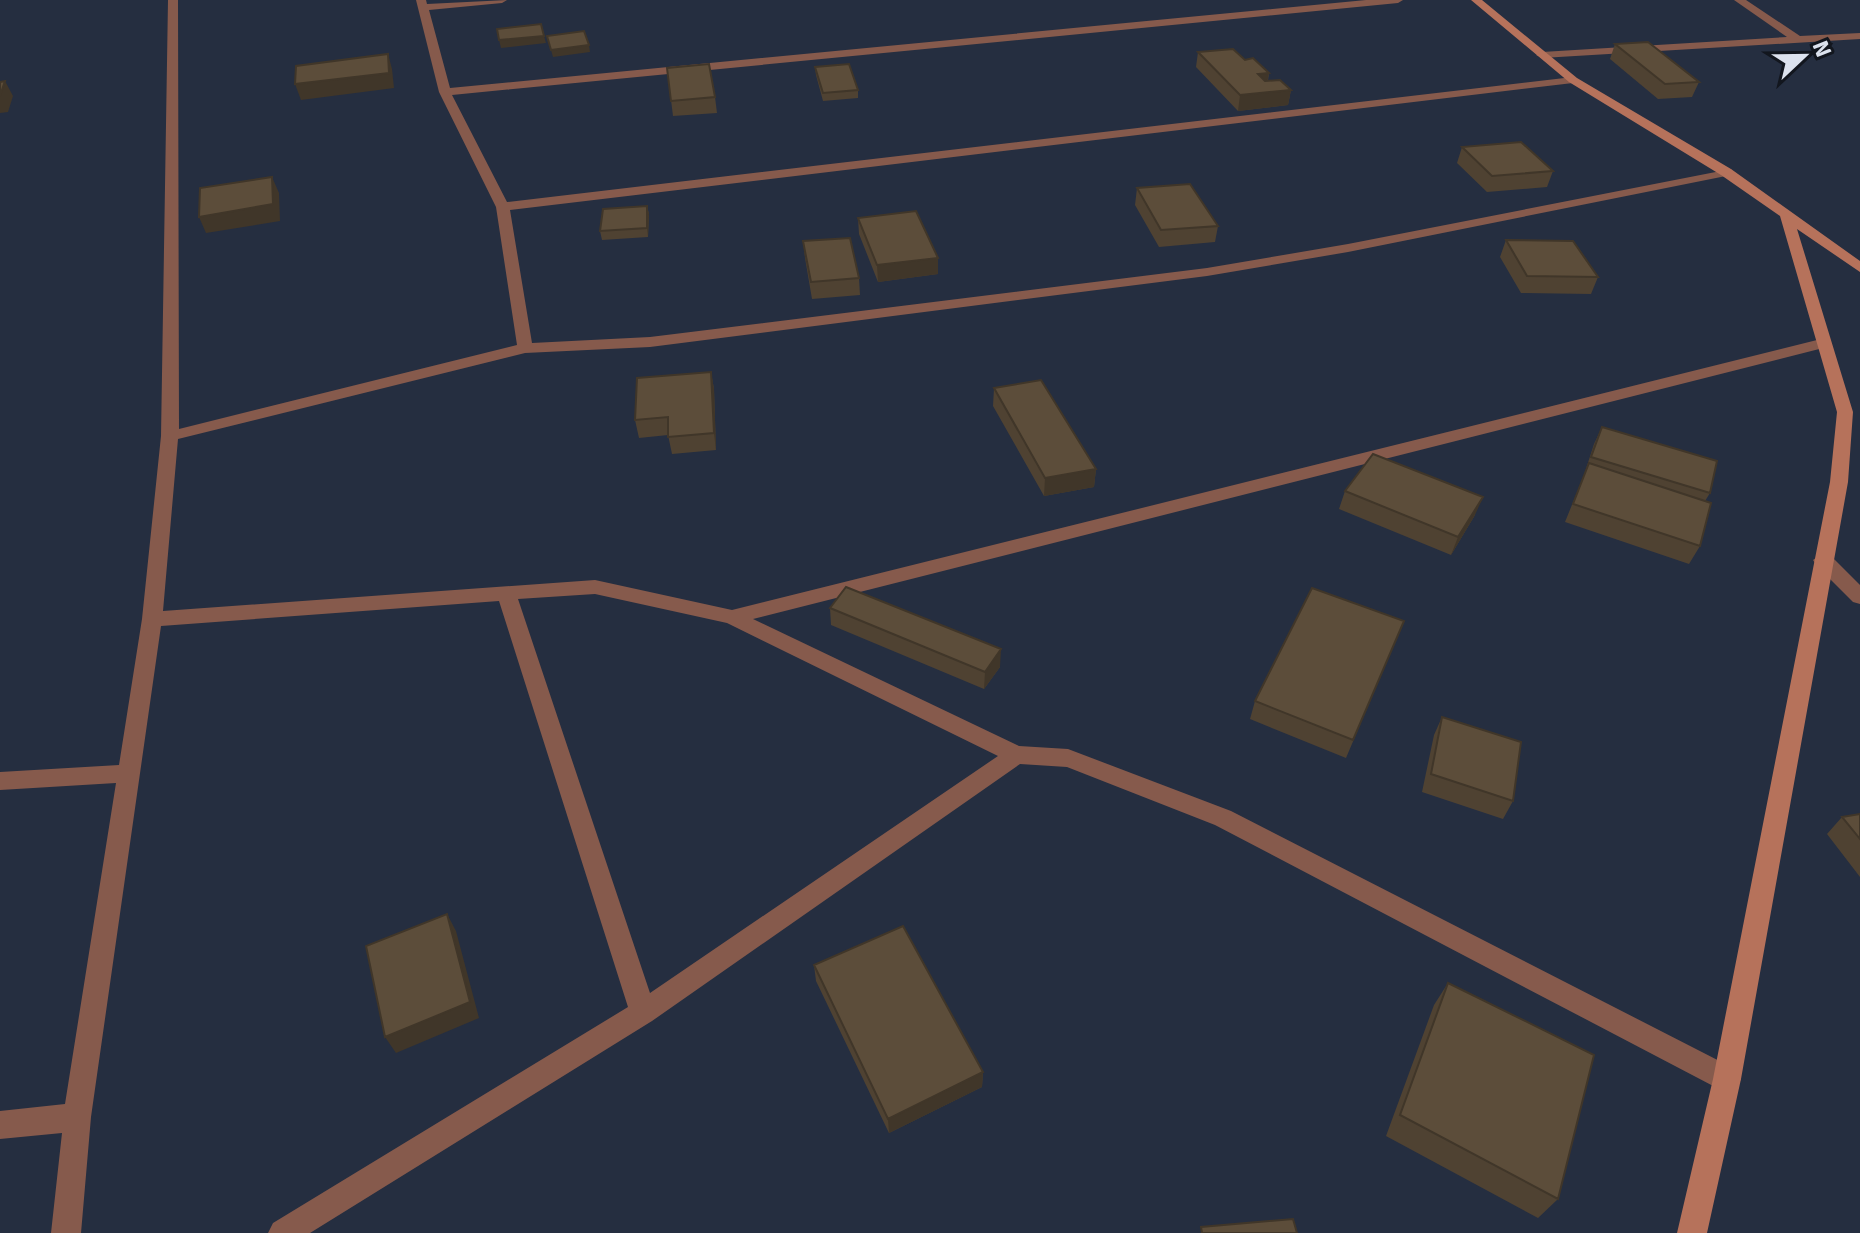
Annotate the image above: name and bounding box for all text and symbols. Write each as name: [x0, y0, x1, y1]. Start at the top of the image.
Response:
north arrow: [1764, 16, 1844, 96]
text: N: [1807, 37, 1837, 61]

